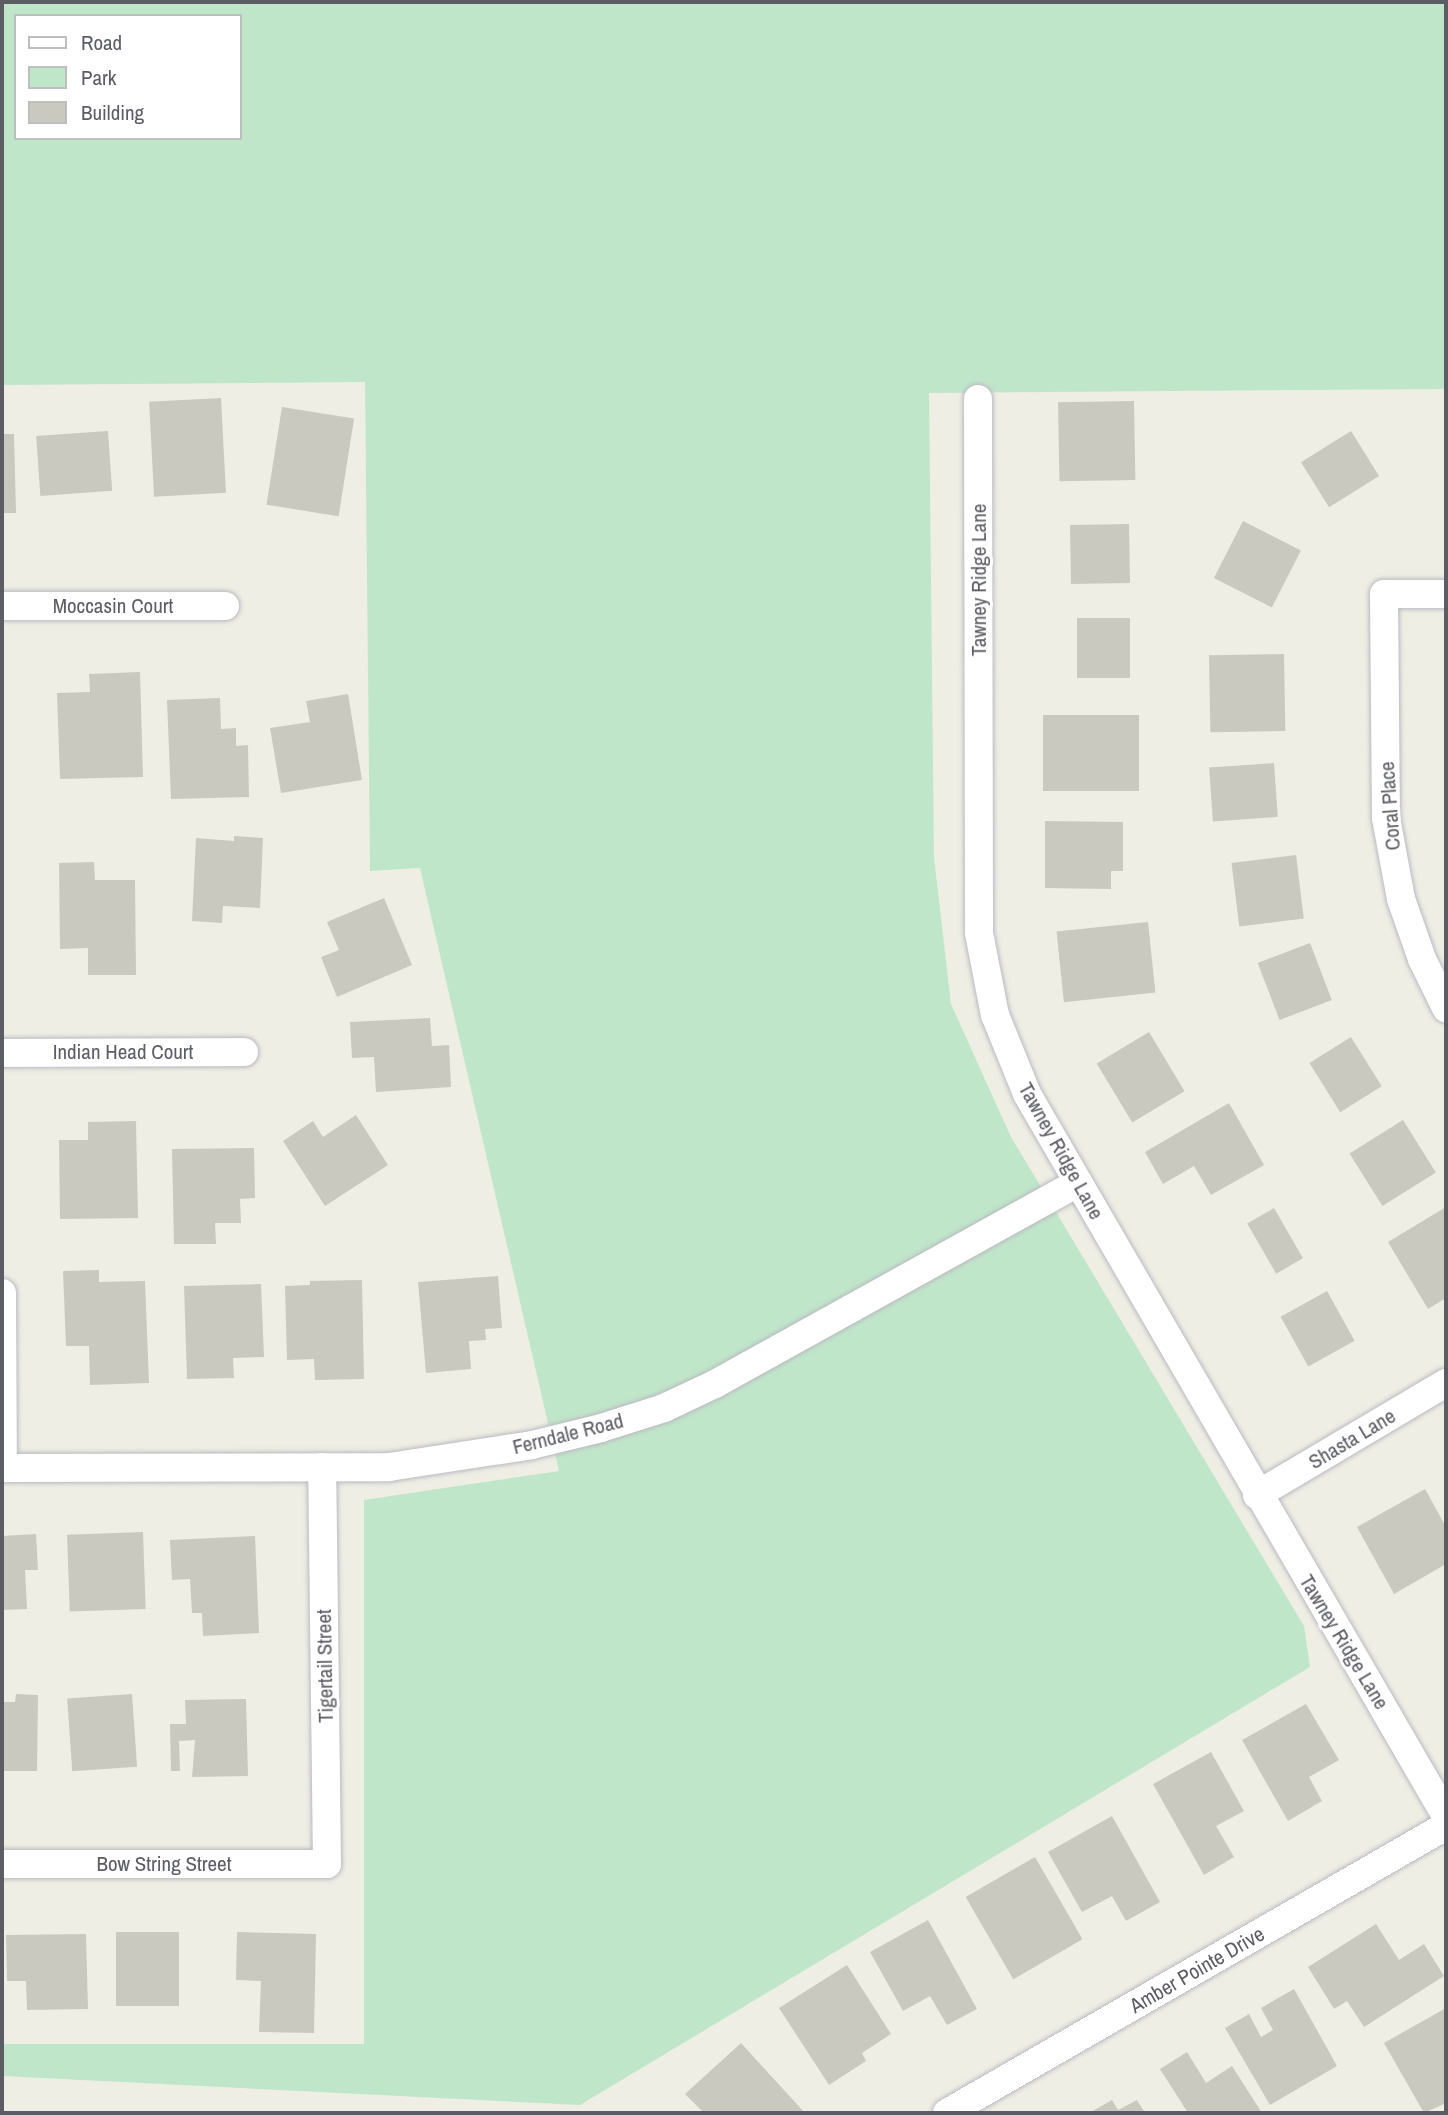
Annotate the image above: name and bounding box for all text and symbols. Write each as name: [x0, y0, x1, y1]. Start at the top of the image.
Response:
legend: [14, 14, 242, 140]
text: Road: [81, 28, 122, 57]
text: Park: [81, 63, 116, 92]
text: Building: [81, 98, 144, 127]
street label: Tawney Ridge Lane: [966, 504, 992, 656]
street label: Moccasin Court: [53, 593, 173, 619]
street label: Coral Place: [1374, 761, 1406, 851]
street label: Indian Head Court: [53, 1039, 193, 1065]
street label: Tawney Ridge Lane: [1013, 1078, 1109, 1224]
street label: Shasta Lane: [1304, 1403, 1400, 1475]
street label: Ferndale Road: [510, 1408, 626, 1460]
street label: Tawney Ridge Lane: [1294, 1570, 1394, 1714]
street label: Tigertail Street: [311, 1609, 339, 1723]
street label: Bow String Street: [97, 1851, 231, 1877]
street label: Amber Pointe Drive: [1125, 1921, 1269, 2019]

